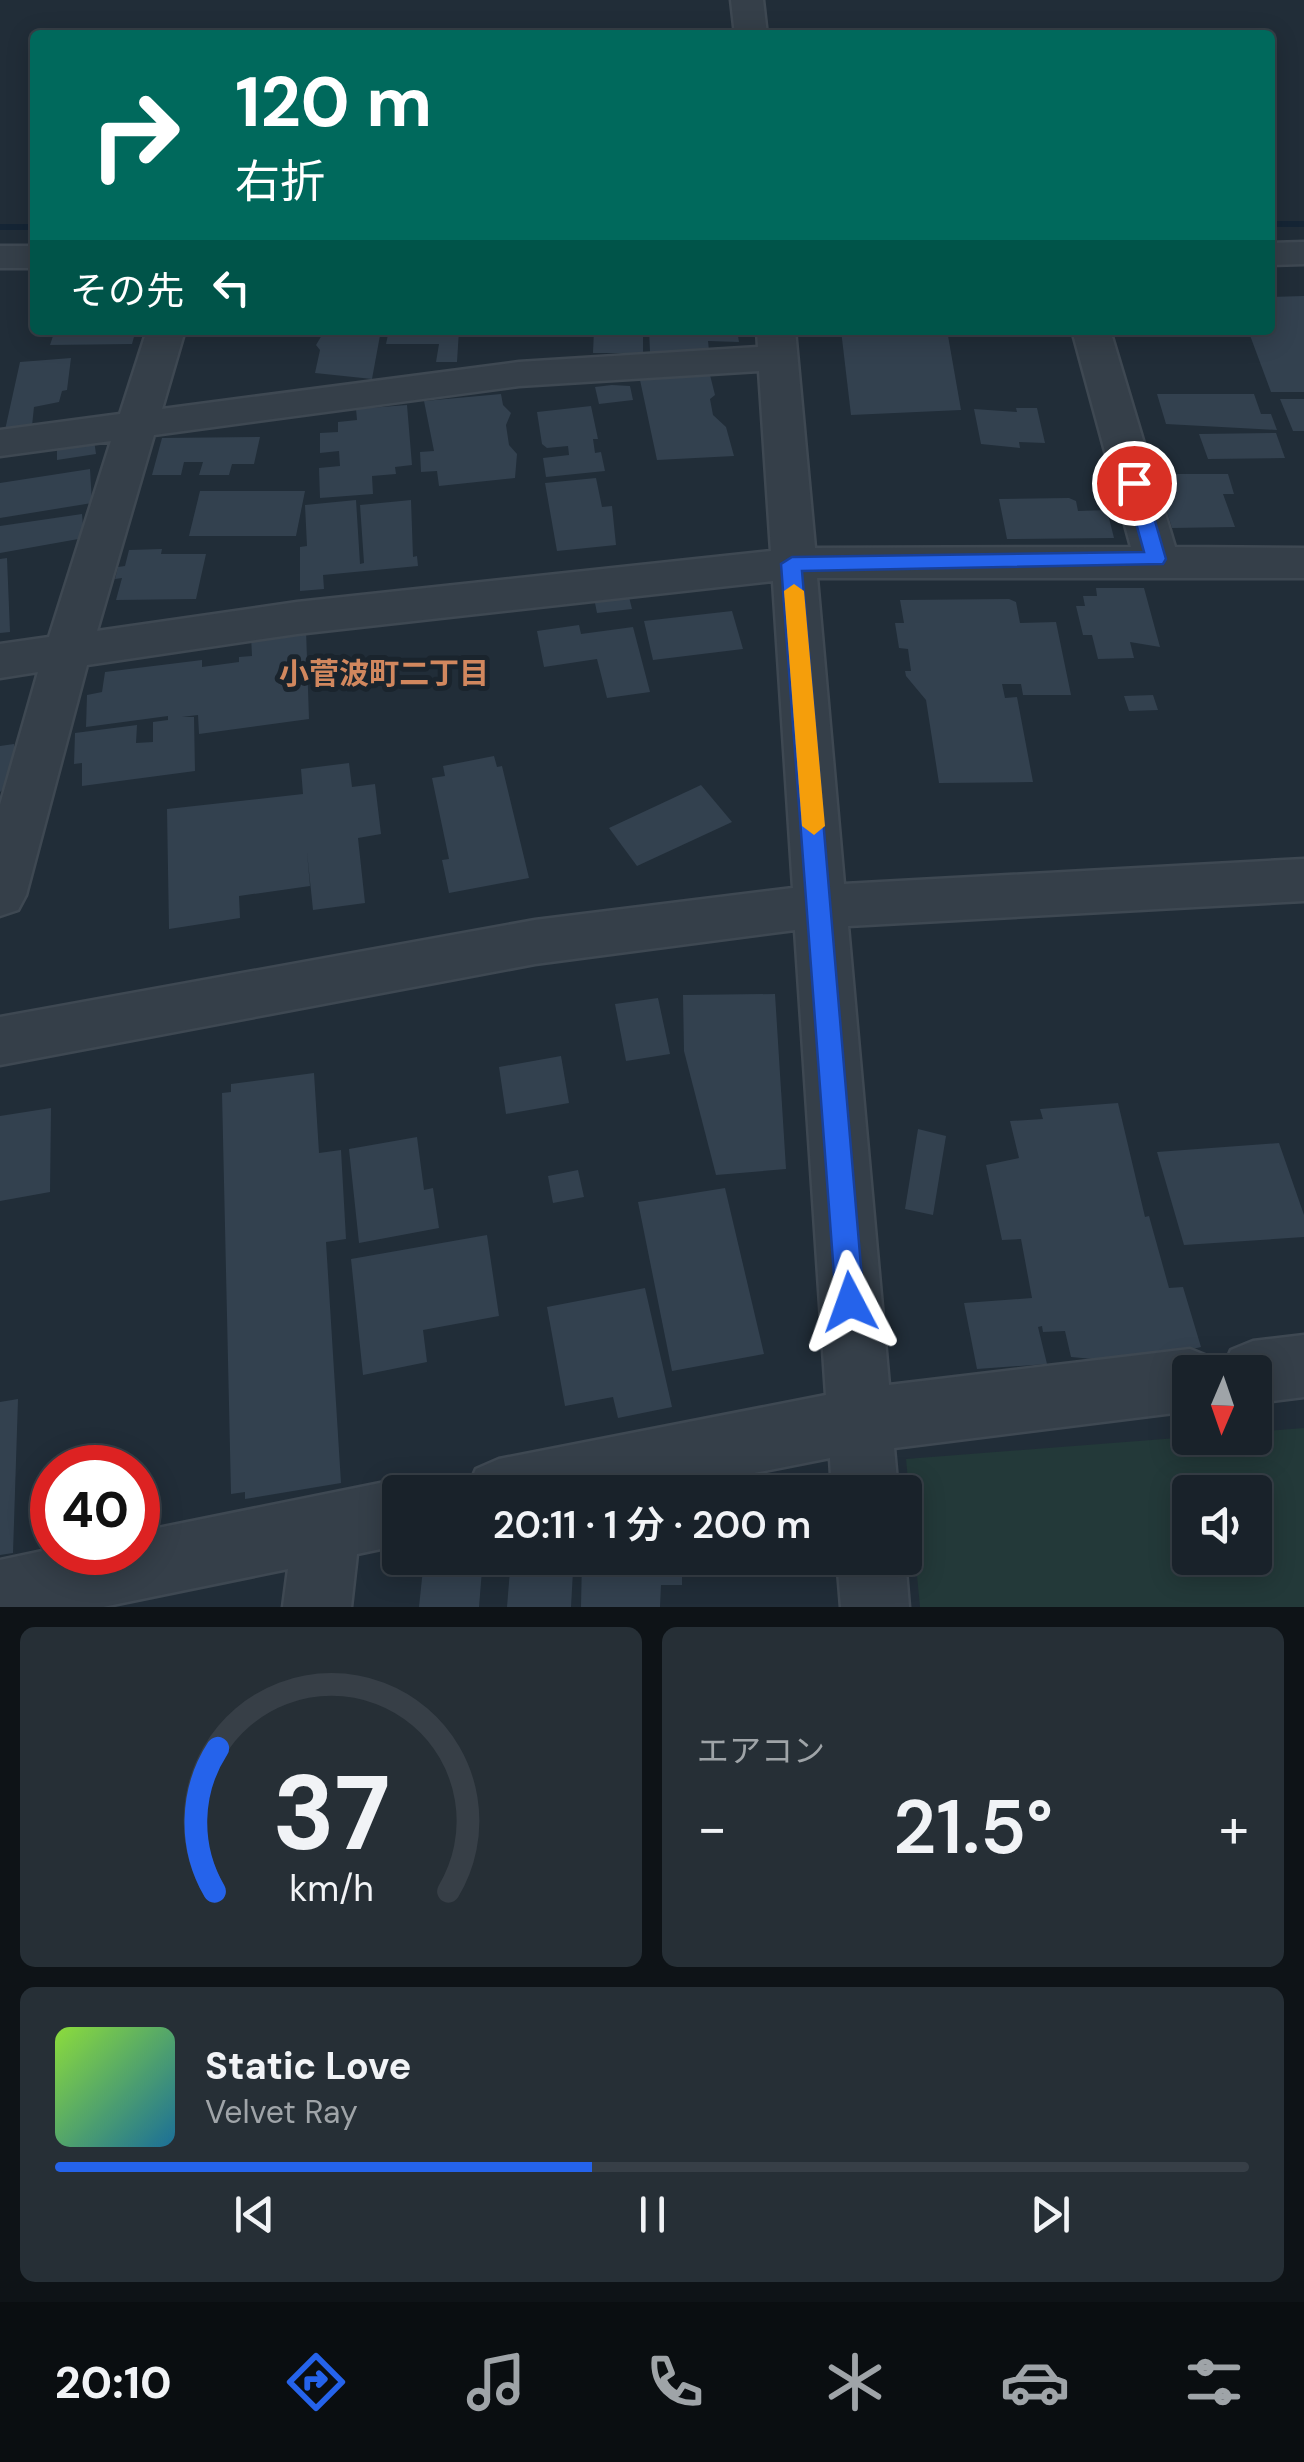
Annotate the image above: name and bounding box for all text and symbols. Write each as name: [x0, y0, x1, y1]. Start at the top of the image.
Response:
text: 120 m: [235, 57, 432, 148]
icon: right: [70, 70, 200, 200]
text: 右折: [235, 152, 325, 211]
icon: left: [204, 260, 259, 315]
text: その先: [70, 266, 184, 316]
pin: [1092, 441, 1177, 526]
icon: arrive: [1107, 456, 1162, 511]
district label: 小菅波町二丁目: [279, 654, 489, 693]
position arrow: [798, 1250, 902, 1354]
north arrow: [1172, 1355, 1272, 1455]
map controls: [1172, 1355, 1272, 1575]
speed limit sign: 40: [30, 1445, 160, 1575]
button: sound: [1172, 1475, 1272, 1575]
text: 20:11 · 1 分 · 200 m: [493, 1500, 811, 1550]
text: エアコン: [697, 1730, 825, 1772]
text: 37: [272, 1746, 390, 1881]
text: 21.5°: [893, 1779, 1053, 1876]
text: −: [697, 1792, 727, 1864]
text: +: [1219, 1792, 1249, 1864]
text: km/h: [289, 1866, 373, 1912]
text: Static Love: [205, 2041, 411, 2091]
text: Velvet Ray: [205, 2091, 358, 2133]
icon: previous: [227, 2187, 282, 2242]
icon: pause: [625, 2187, 680, 2242]
icon: next: [1023, 2187, 1078, 2242]
icon: directions: [281, 2347, 351, 2417]
icon: music: [461, 2347, 531, 2417]
icon: phone: [640, 2347, 710, 2417]
icon: climate: [820, 2347, 890, 2417]
icon: car: [1000, 2347, 1070, 2417]
icon: filters: [1179, 2347, 1249, 2417]
text: 20:10: [55, 2353, 172, 2412]

